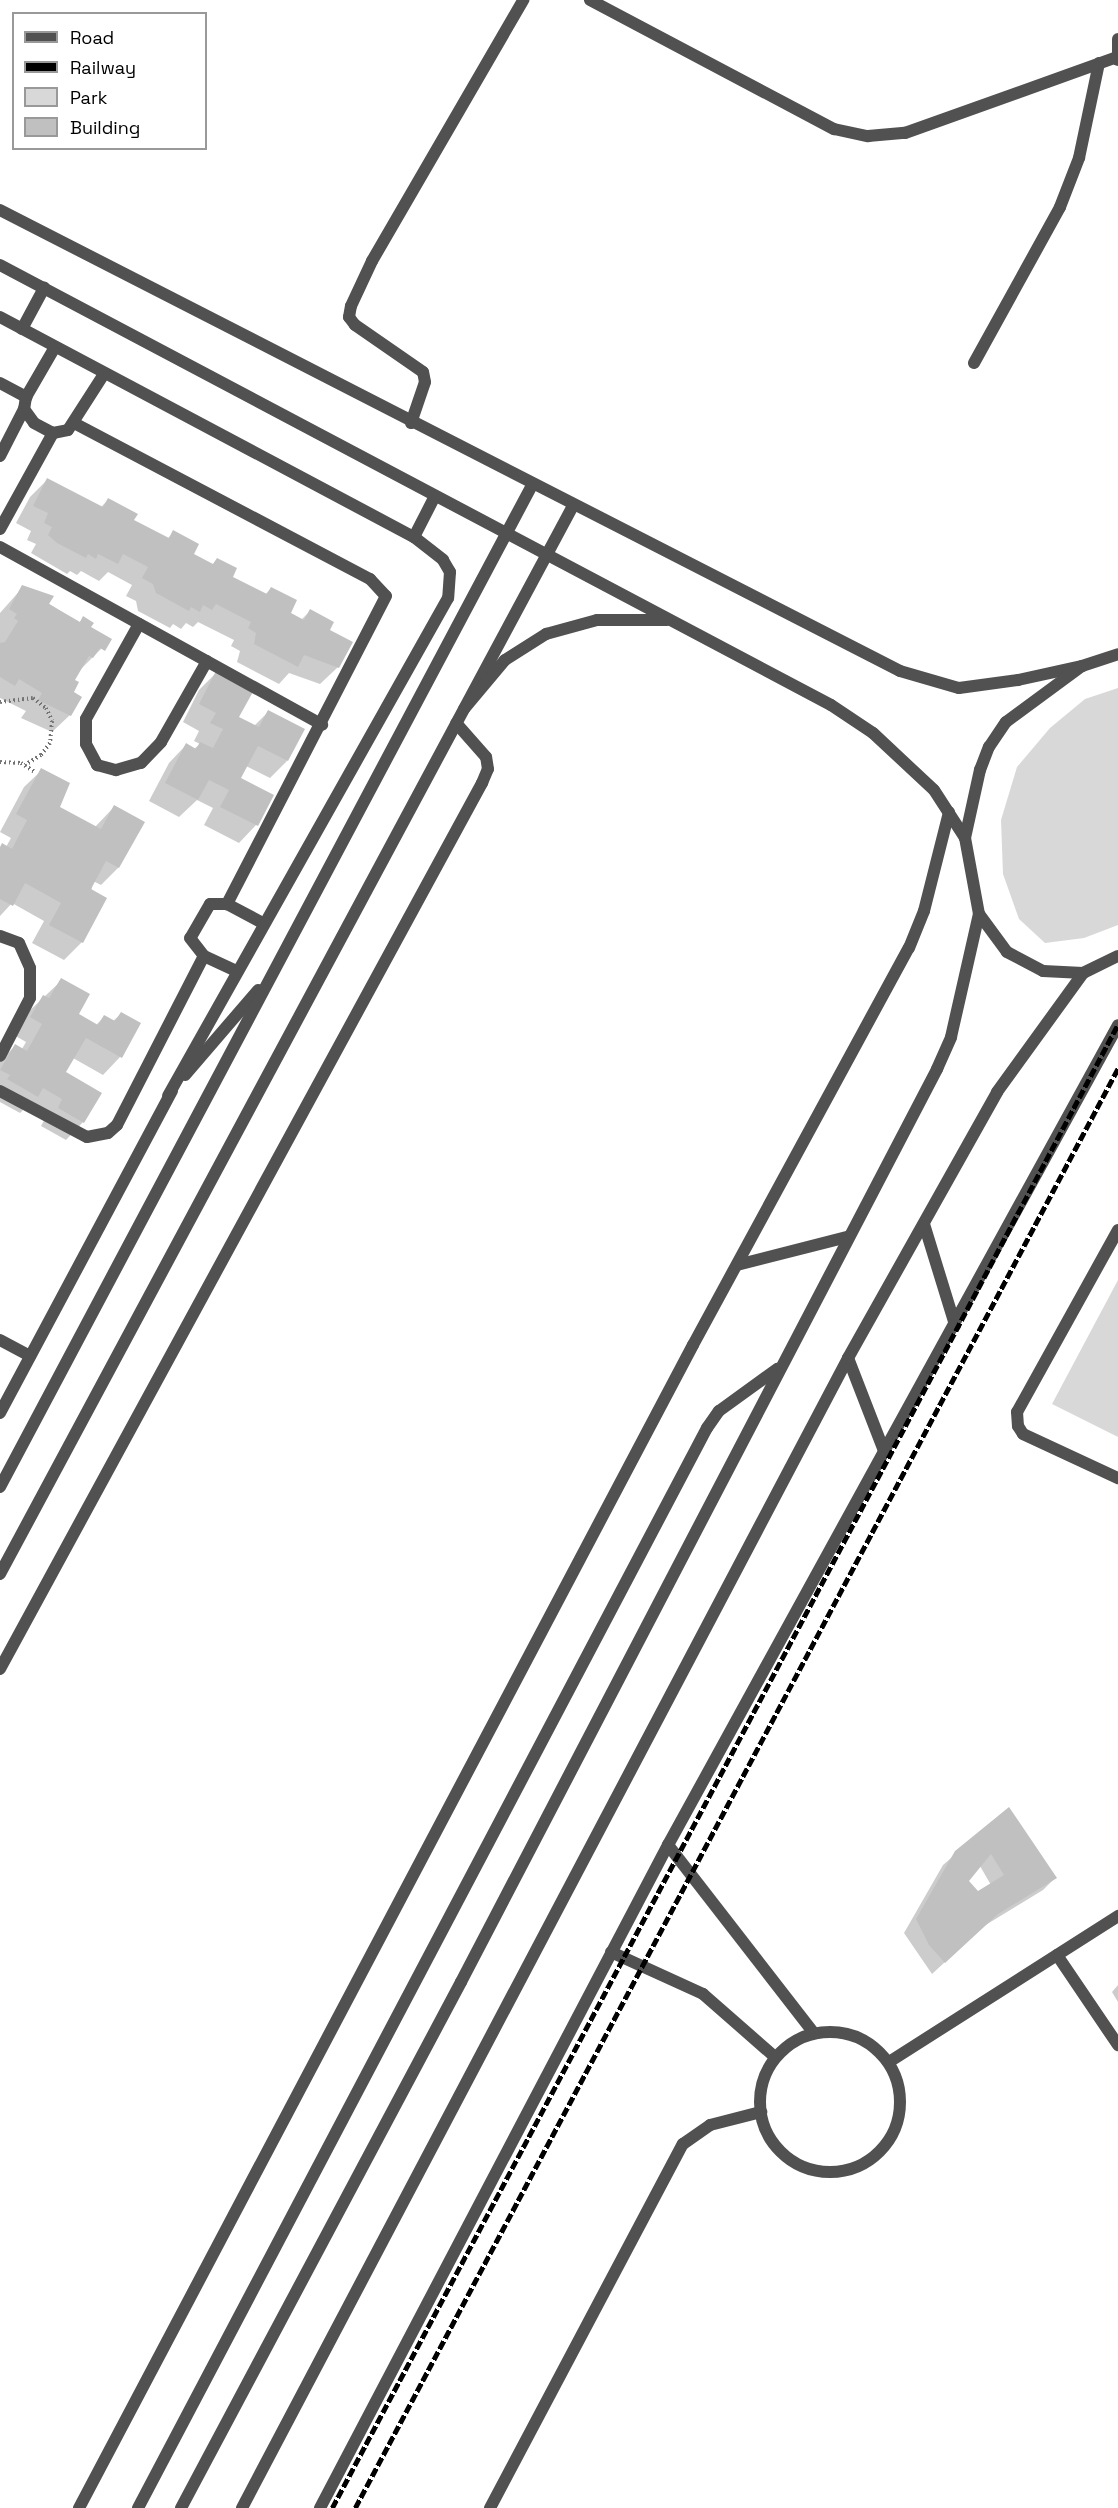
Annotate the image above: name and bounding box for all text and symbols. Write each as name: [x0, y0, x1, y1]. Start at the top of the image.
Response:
legend: [12, 12, 207, 150]
text: Road: [70, 26, 114, 49]
text: Railway: [70, 56, 136, 79]
text: Park: [70, 86, 107, 109]
text: Building: [70, 116, 140, 139]

